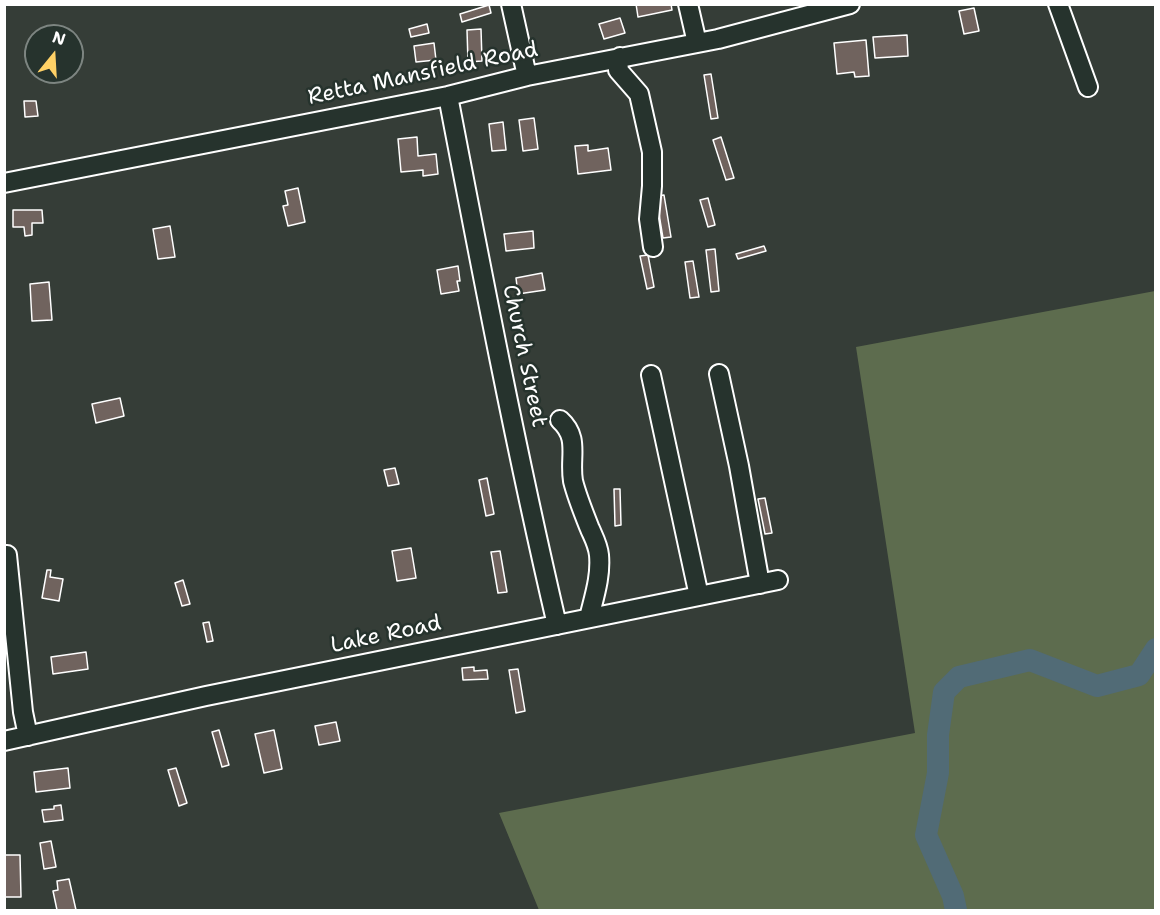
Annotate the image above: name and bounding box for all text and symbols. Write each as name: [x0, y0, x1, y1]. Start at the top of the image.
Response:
north arrow: [24, 24, 84, 84]
text: N: [50, 26, 68, 50]
street label: Retta Mansfield Road: [306, 37, 540, 111]
street label: Church Street: [496, 282, 552, 430]
street label: Lake Road: [328, 610, 444, 660]

